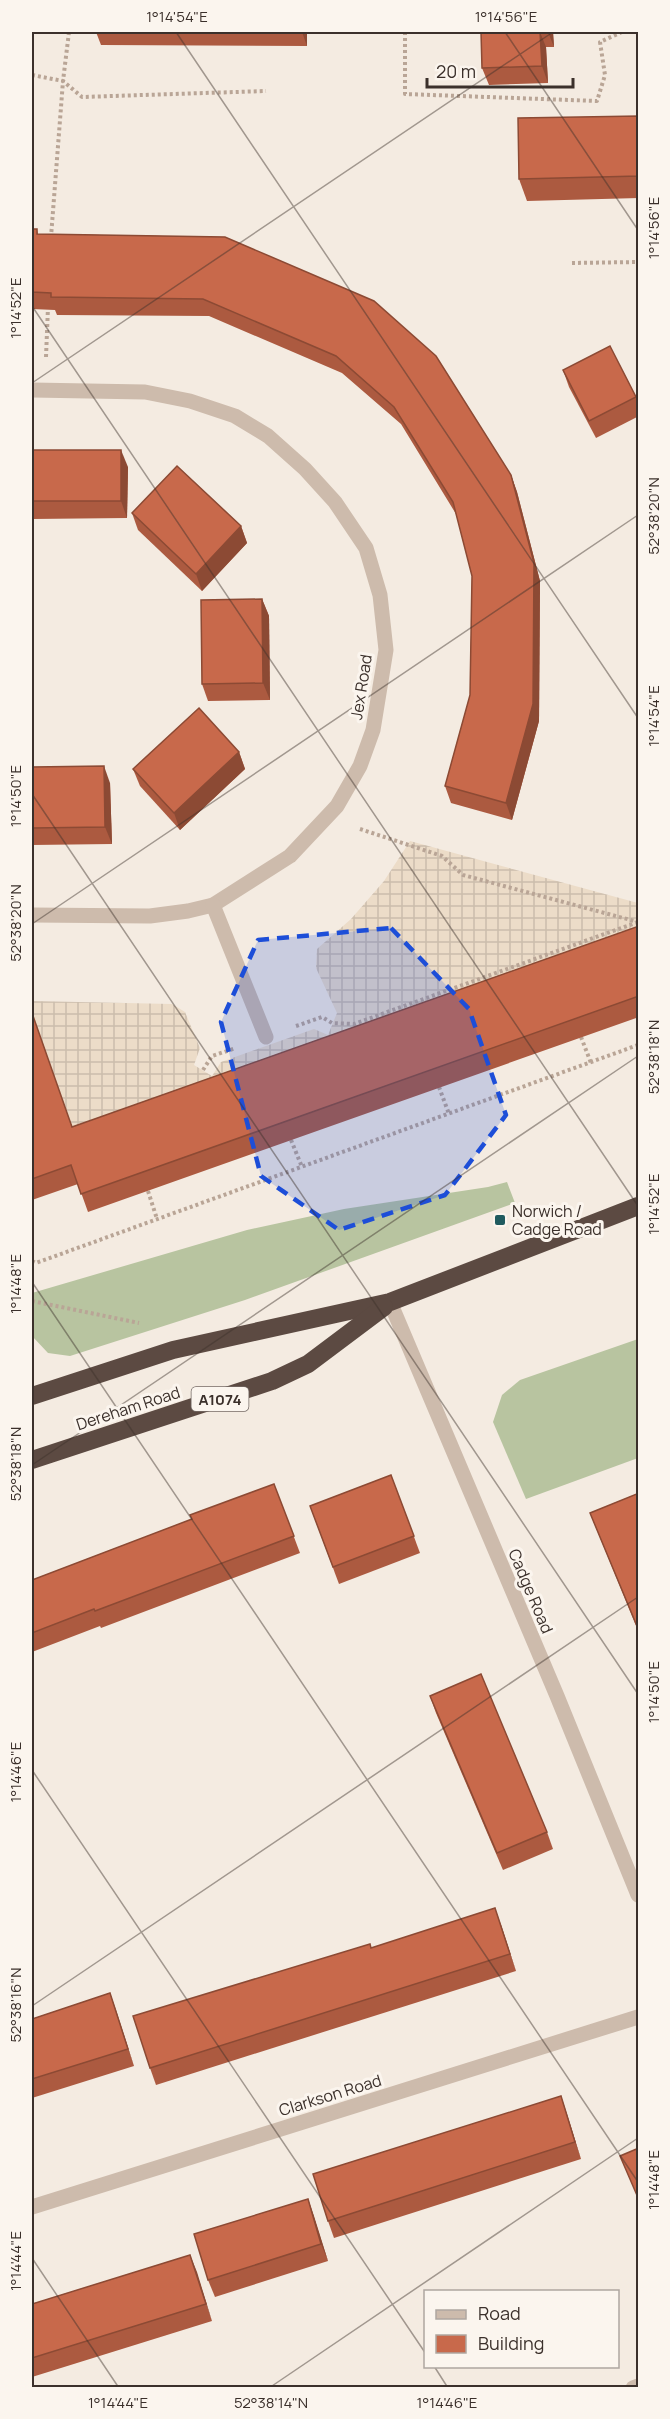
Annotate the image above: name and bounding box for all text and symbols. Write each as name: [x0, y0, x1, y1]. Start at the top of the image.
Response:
text: 1°14'54"E: [146, 6, 208, 27]
text: 1°14'56"E: [475, 6, 537, 27]
scale bar: [427, 51, 572, 89]
text: 20 m: [436, 59, 476, 83]
text: 1°14'56"E: [643, 197, 664, 259]
text: 1°14'52"E: [5, 277, 26, 339]
text: 52°38'20"N: [643, 477, 664, 555]
street label: Jex Road: [345, 653, 377, 721]
text: 1°14'54"E: [643, 685, 664, 747]
text: 1°14'50"E: [5, 765, 26, 827]
text: 52°38'20"N: [5, 884, 26, 962]
text: 52°38'18"N: [643, 1020, 664, 1094]
text: 1°14'52"E: [643, 1173, 664, 1235]
place label: Norwich / Cadge Road: [512, 1200, 602, 1240]
marker: Norwich / Cadge Road: [493, 1213, 507, 1227]
text: 1°14'48"E: [5, 1254, 26, 1314]
street label: Dereham Road: [73, 1381, 183, 1435]
road number: A1074: [192, 1387, 248, 1411]
text: 52°38'18"N: [5, 1427, 26, 1501]
street label: Cadge Road: [503, 1545, 559, 1637]
text: 1°14'50"E: [643, 1661, 664, 1723]
text: 1°14'46"E: [5, 1742, 26, 1802]
text: 52°38'16"N: [5, 1967, 26, 2043]
street label: Clarkson Road: [276, 2069, 384, 2121]
text: 1°14'48"E: [643, 2150, 664, 2210]
text: 1°14'44"E: [5, 2231, 26, 2291]
legend: [424, 2290, 619, 2368]
text: Road: [478, 2301, 521, 2325]
text: Building: [478, 2331, 544, 2355]
text: 1°14'44"E: [88, 2392, 148, 2413]
text: 52°38'14"N: [234, 2392, 308, 2413]
text: 1°14'46"E: [417, 2392, 477, 2413]

